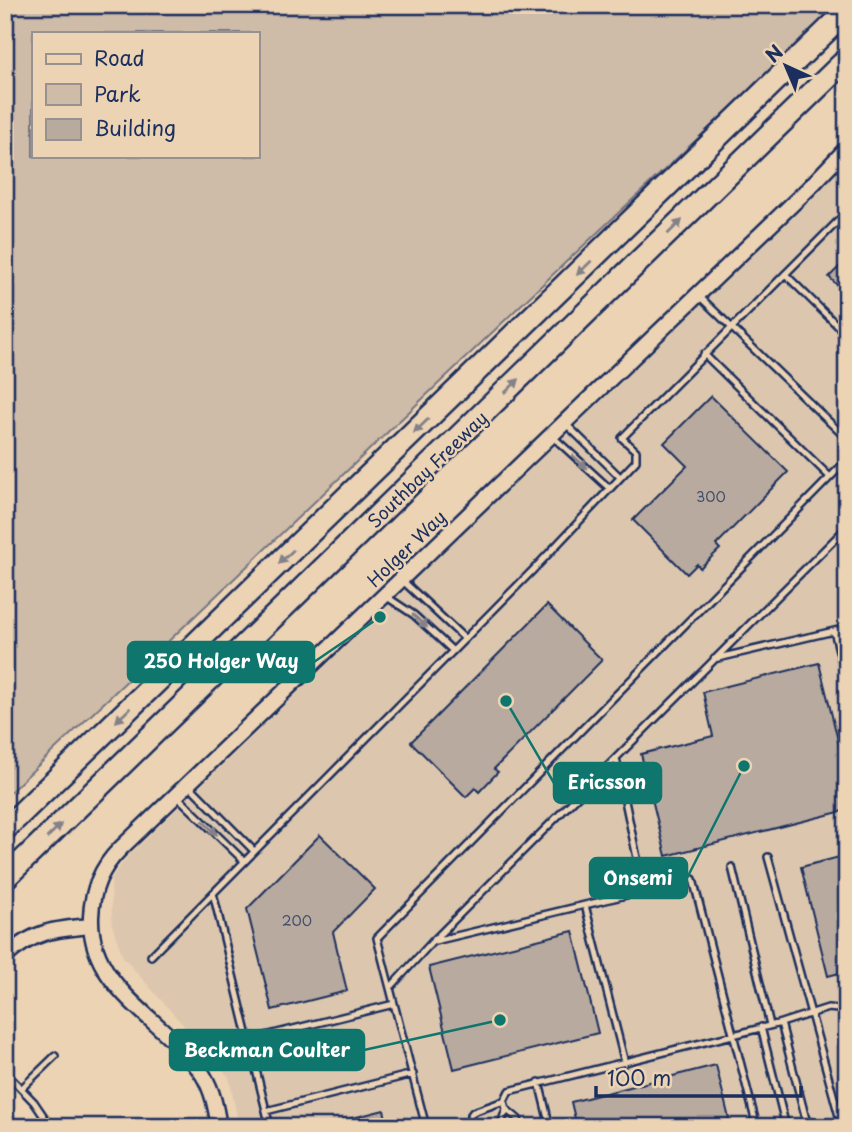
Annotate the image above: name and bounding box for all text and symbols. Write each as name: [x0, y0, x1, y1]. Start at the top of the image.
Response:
legend: [32, 32, 259, 158]
north arrow: [750, 32, 820, 102]
text: N: [758, 38, 789, 68]
text: Road: [94, 41, 145, 73]
text: Park: [94, 77, 141, 109]
text: Building: [94, 111, 176, 143]
one-way arrow: [666, 219, 683, 235]
one-way arrow: [576, 259, 593, 275]
one-way arrow: [504, 377, 521, 394]
street label: Southbay Freeway: [361, 404, 493, 534]
one-way arrow: [413, 418, 430, 434]
one-way arrow: [571, 454, 589, 470]
house number: 300: [696, 486, 726, 507]
street label: Holger Way: [360, 503, 452, 593]
one-way arrow: [278, 549, 295, 566]
one-way arrow: [411, 613, 429, 629]
callout: 250 Holger Way: [128, 642, 314, 682]
text: 250 Holger Way: [143, 646, 299, 674]
one-way arrow: [115, 707, 132, 723]
callout: Ericsson: [554, 763, 661, 803]
text: Ericsson: [568, 767, 646, 795]
one-way arrow: [201, 820, 218, 836]
one-way arrow: [46, 822, 63, 839]
callout: Onsemi: [590, 858, 687, 898]
text: Onsemi: [603, 863, 673, 891]
house number: 200: [282, 910, 312, 931]
callout: Beckman Coulter: [170, 1030, 364, 1070]
text: Beckman Coulter: [184, 1035, 351, 1063]
scale bar: [596, 1055, 801, 1099]
text: 100 m: [607, 1061, 671, 1093]

